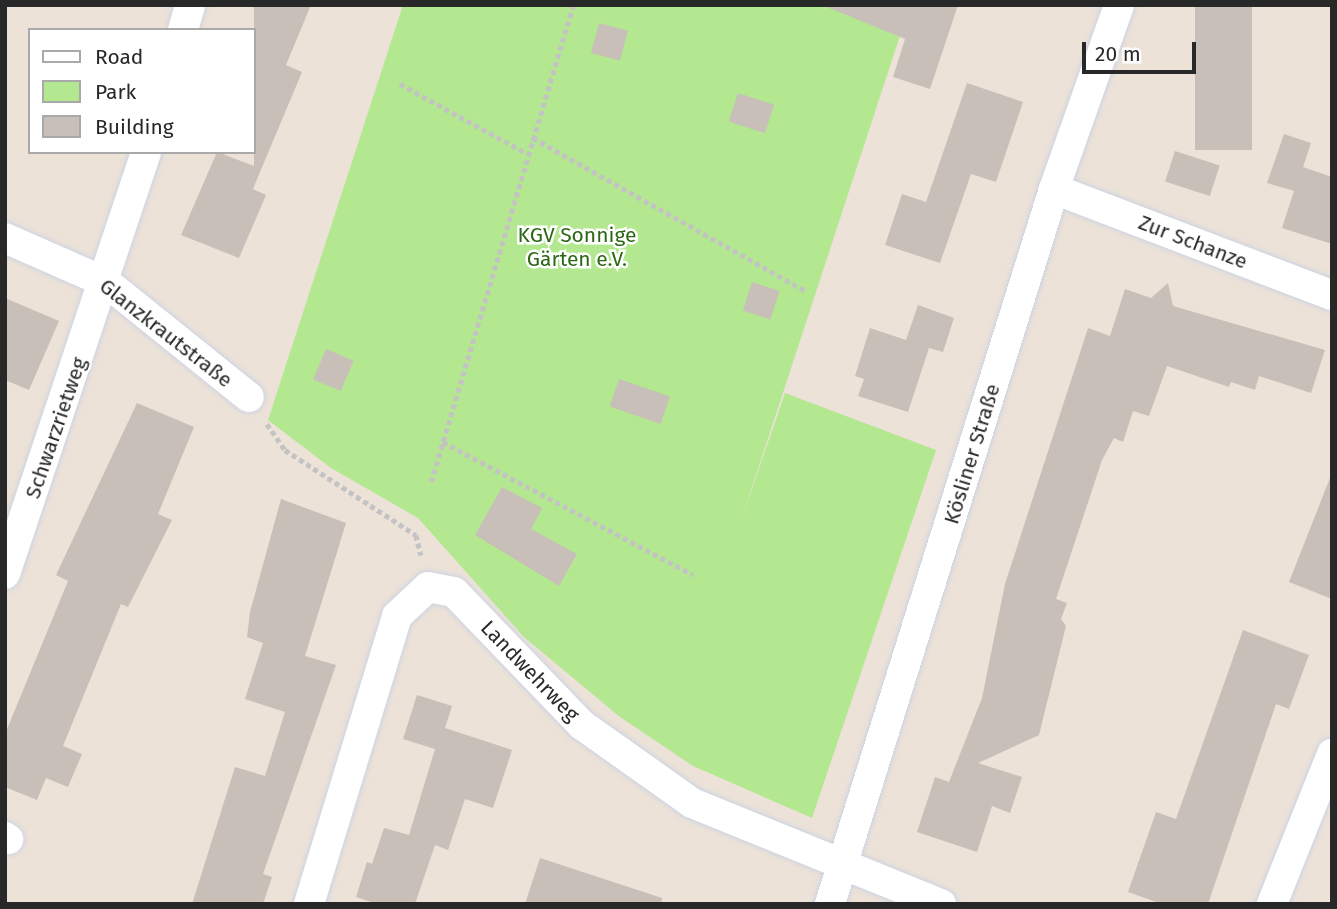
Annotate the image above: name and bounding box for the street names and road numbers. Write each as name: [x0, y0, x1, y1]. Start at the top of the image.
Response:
street label: Zur Schanze: [1135, 210, 1251, 274]
street label: Glanzkrautstraße: [95, 273, 237, 393]
street label: Schwarzrietweg: [20, 354, 92, 502]
street label: Kösliner Straße: [939, 381, 1005, 527]
street label: Landwehrweg: [475, 615, 585, 727]

